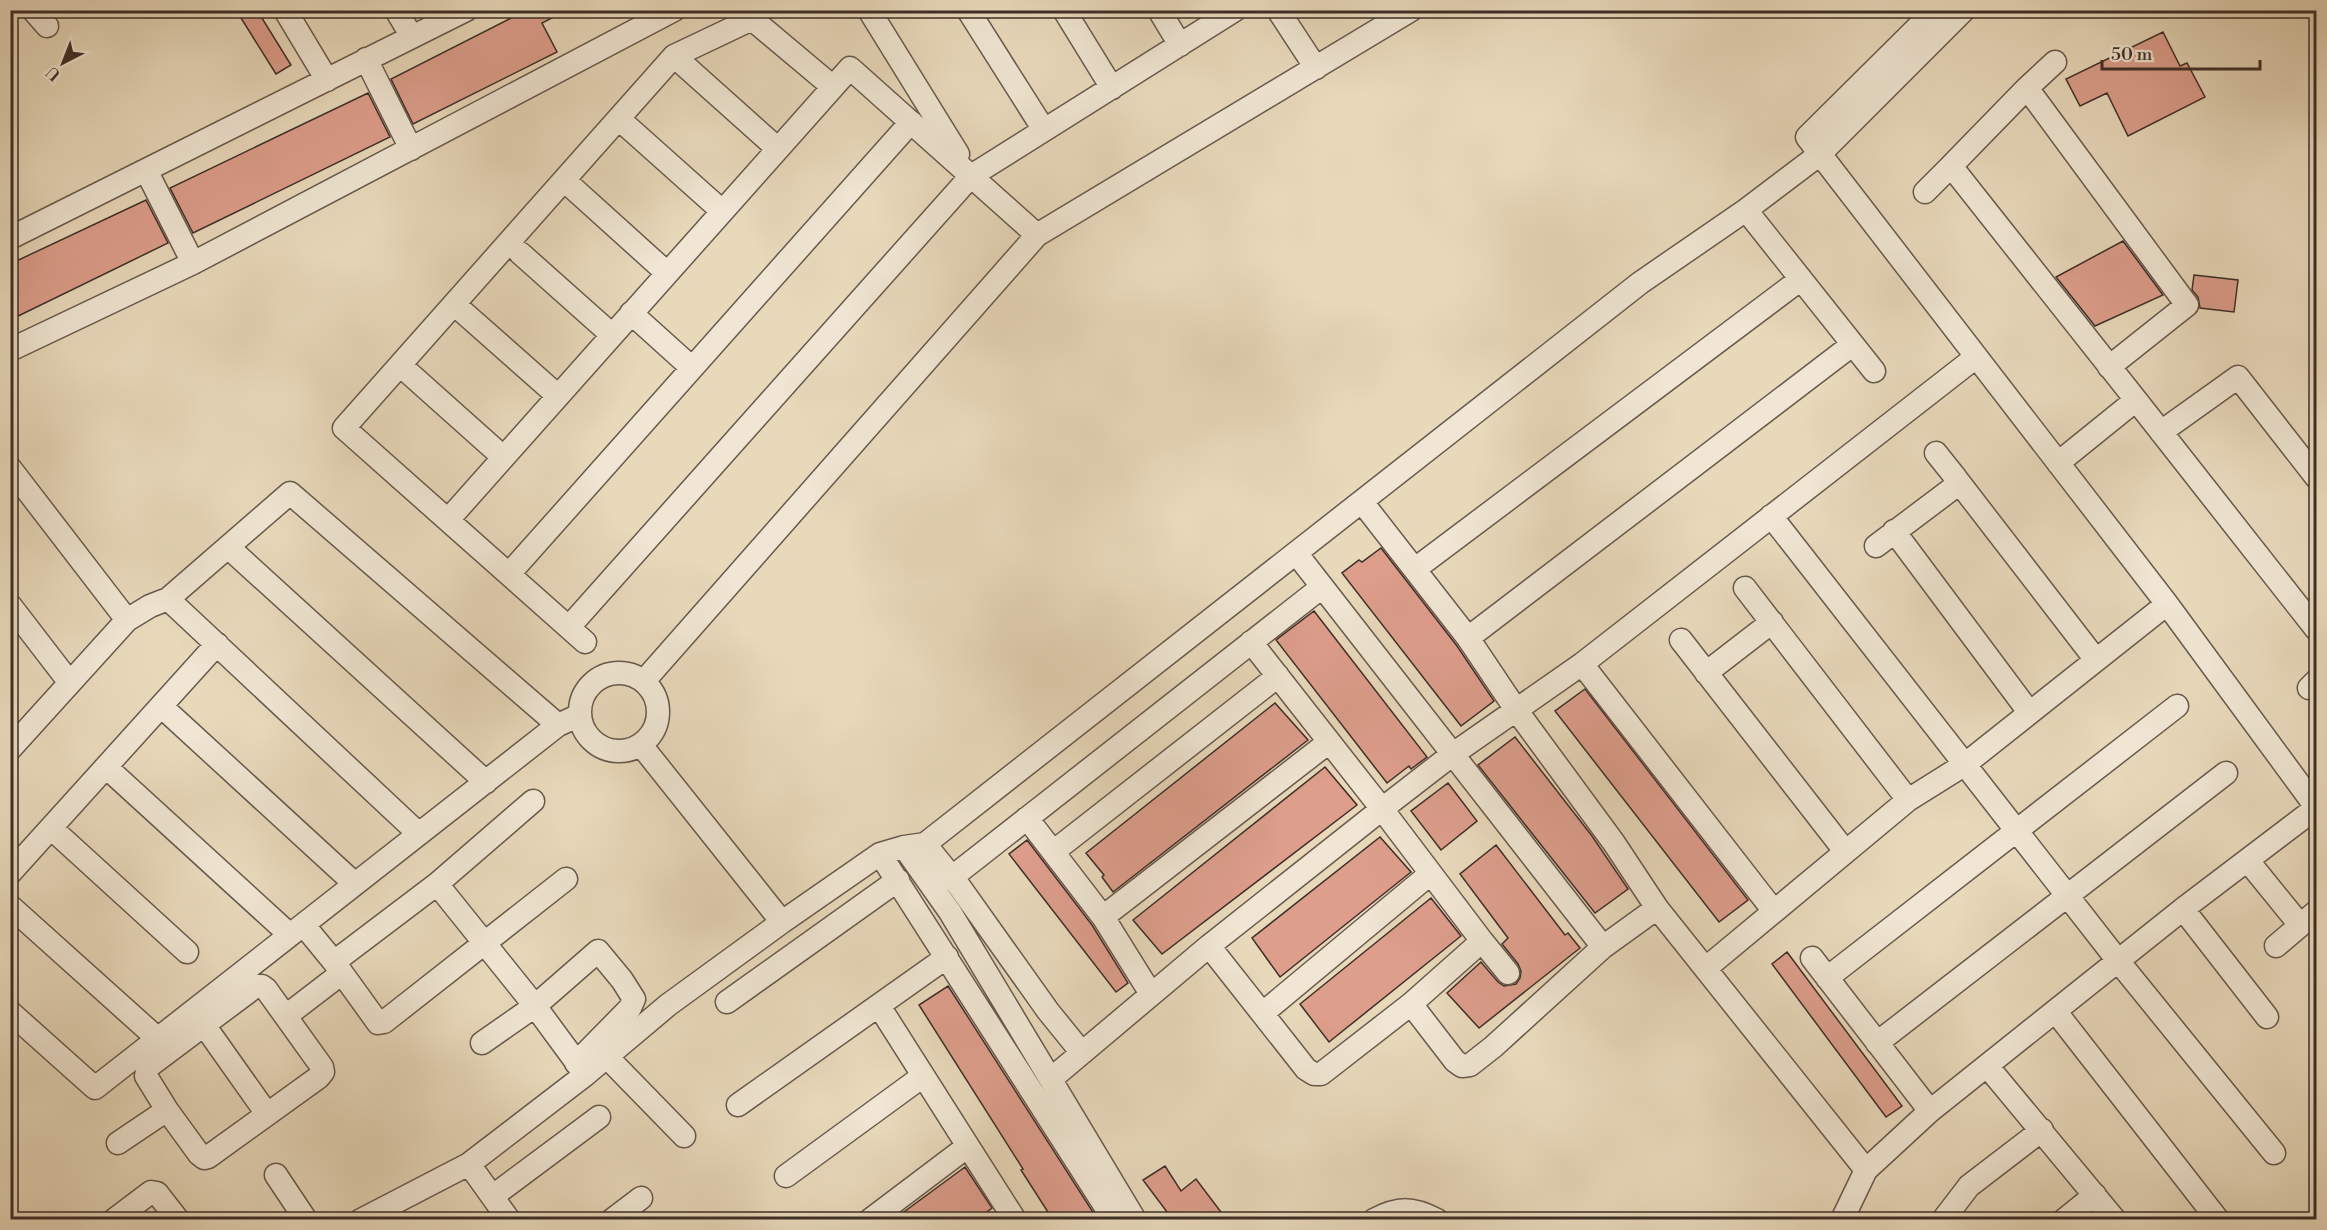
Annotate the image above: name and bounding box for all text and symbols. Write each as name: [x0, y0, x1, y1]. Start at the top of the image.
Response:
north arrow: [33, 33, 93, 93]
scale bar: [2102, 33, 2260, 71]
text: 50 m: [2111, 43, 2153, 66]
text: U: [42, 61, 65, 85]

